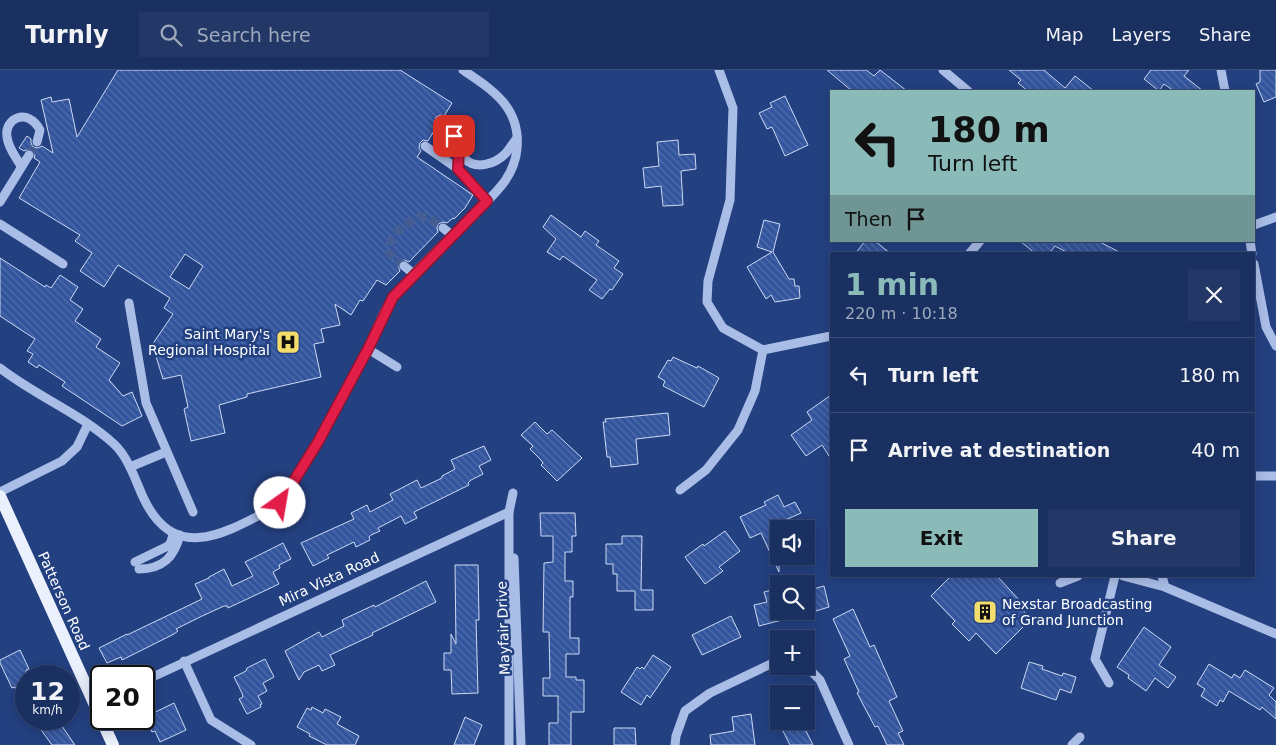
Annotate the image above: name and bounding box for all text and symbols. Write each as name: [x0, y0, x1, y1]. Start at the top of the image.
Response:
search box: [139, 12, 489, 57]
text: Turnly: [25, 21, 109, 49]
icon: search: [157, 21, 185, 49]
text: Search here: [197, 24, 311, 46]
text: Map: [1045, 24, 1083, 45]
text: Layers: [1111, 24, 1171, 45]
text: Share: [1199, 24, 1251, 45]
icon: left: [845, 110, 910, 175]
text: 180 m: [928, 110, 1050, 150]
pin: [433, 115, 475, 157]
icon: arrive: [440, 122, 468, 150]
text: Turn left: [928, 151, 1017, 176]
icon: arrive: [902, 205, 930, 233]
text: Then: [845, 208, 892, 230]
text: 1 min: [845, 267, 939, 302]
button: close: [1188, 269, 1240, 321]
text: 220 m · 10:18: [845, 304, 958, 323]
place label: Saint Mary's Regional Hospital: [148, 326, 270, 358]
hospital icon: Saint Mary's Regional Hospital: [275, 329, 301, 355]
icon: left: [845, 361, 873, 389]
text: Turn left: [888, 364, 979, 386]
text: 180 m: [1179, 364, 1240, 386]
icon: arrive: [845, 436, 873, 464]
text: Arrive at destination: [888, 439, 1110, 461]
text: 40 m: [1191, 439, 1240, 461]
position arrow: [253, 476, 305, 528]
button: Exit: [845, 509, 1038, 567]
button: Share: [1048, 509, 1240, 567]
map controls: [770, 520, 815, 730]
button: sound: [770, 520, 815, 565]
street label: Patterson Road: [35, 549, 93, 653]
street label: Mira Vista Road: [276, 549, 382, 609]
button: search: [770, 575, 815, 620]
street label: Mayfair Drive: [493, 581, 513, 675]
place label: Nexstar Broadcasting of Grand Junction: [1002, 596, 1153, 628]
building icon: Nexstar Broadcasting of Grand Junction: [972, 599, 998, 625]
button: +: [770, 630, 815, 675]
speed limit sign: 20: [90, 665, 155, 730]
text: 12: [30, 677, 65, 706]
button: −: [770, 685, 815, 730]
text: km/h: [32, 703, 63, 717]

